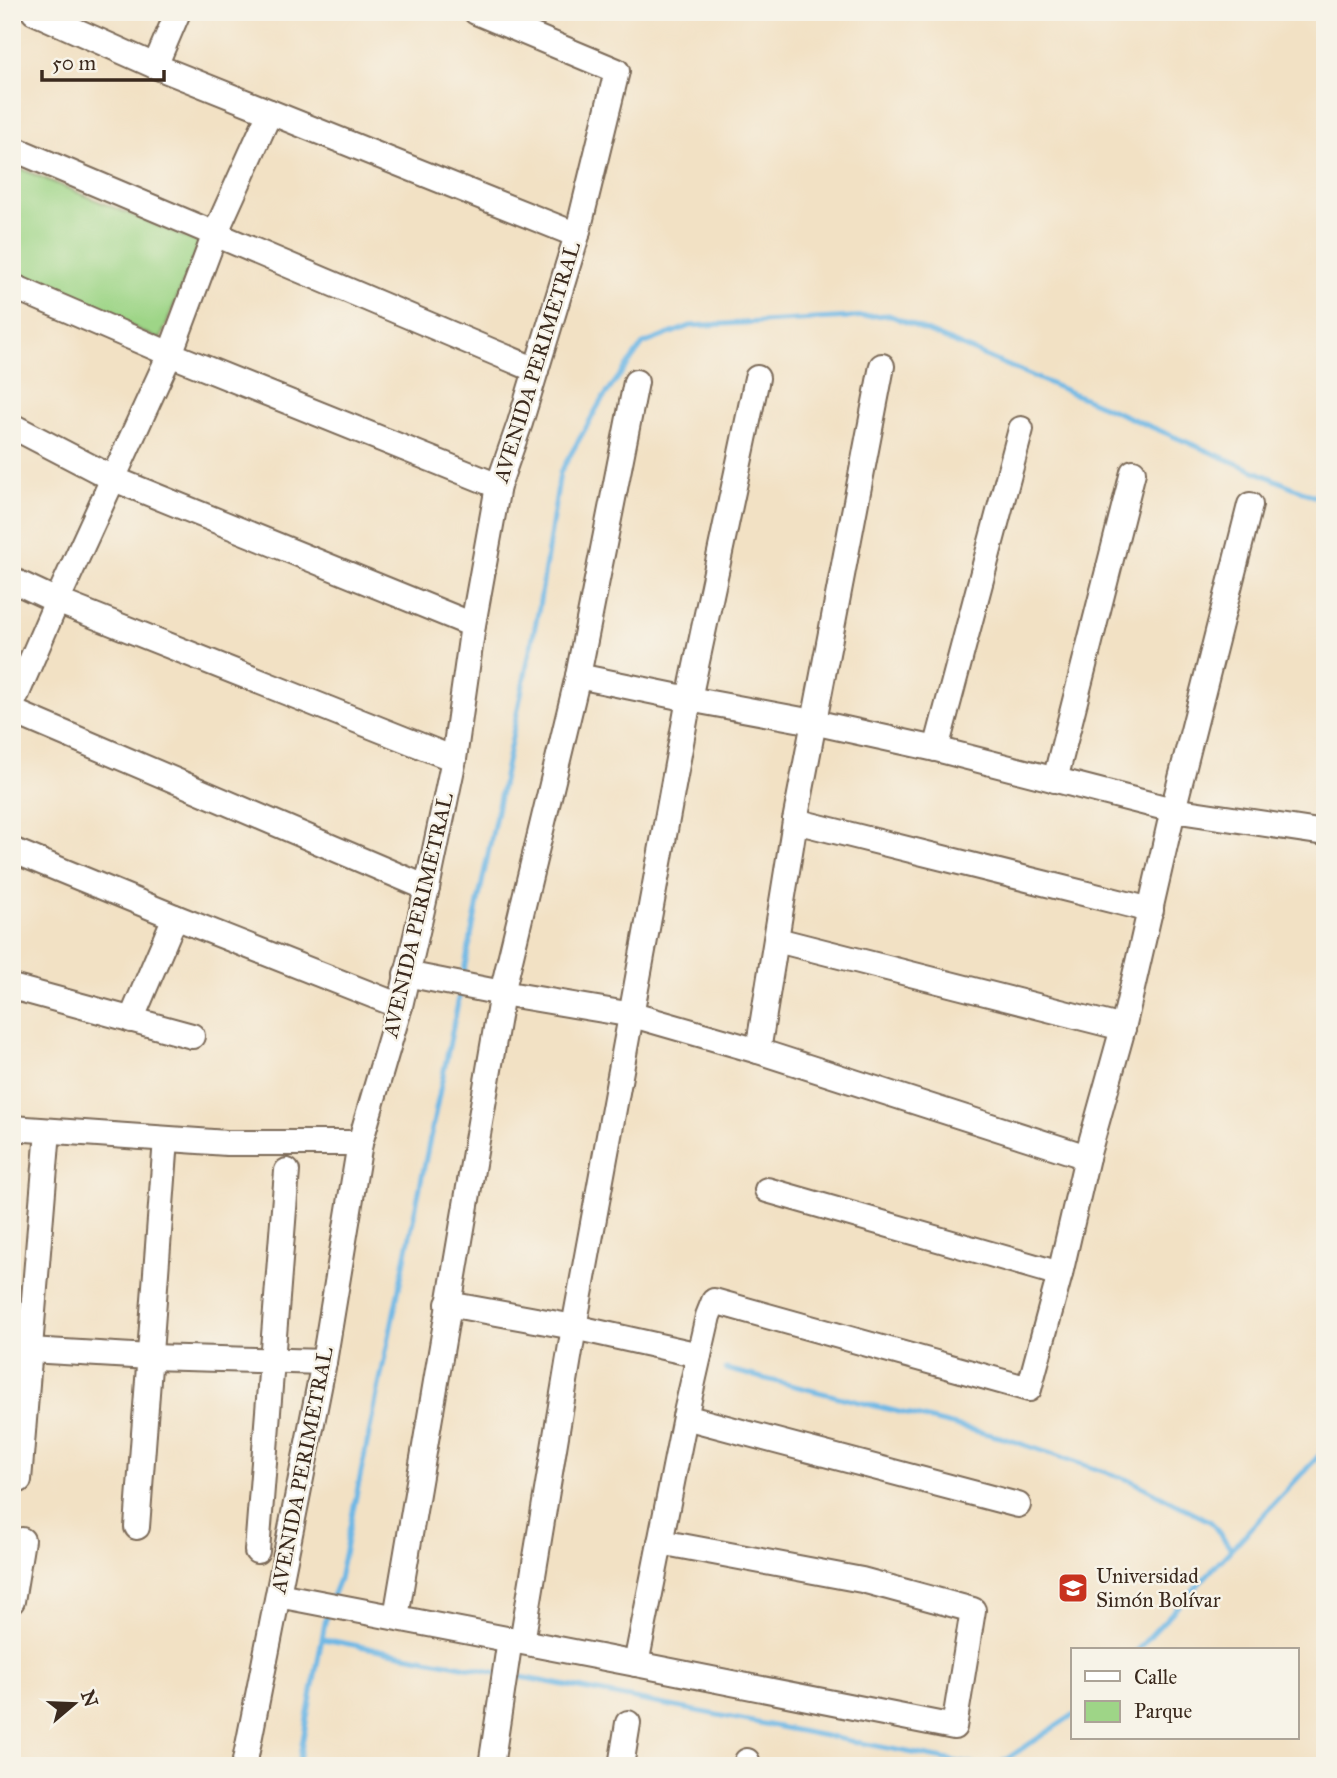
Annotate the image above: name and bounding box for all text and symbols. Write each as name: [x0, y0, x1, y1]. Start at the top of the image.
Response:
scale bar: [42, 38, 164, 82]
text: 50 m: [52, 50, 97, 76]
street label: AVENIDA PERIMETRAL: [488, 238, 586, 486]
street label: AVENIDA PERIMETRAL: [377, 790, 459, 1041]
street label: AVENIDA PERIMETRAL: [265, 1344, 339, 1596]
place label: Universidad Simón Bolívar: [1096, 1563, 1221, 1613]
school or university icon: Universidad Simón Bolívar: [1056, 1571, 1090, 1605]
legend: [1071, 1648, 1298, 1740]
text: Calle: [1134, 1664, 1177, 1690]
north arrow: [38, 1670, 108, 1740]
text: N: [76, 1687, 103, 1710]
text: Parque: [1134, 1698, 1193, 1724]

